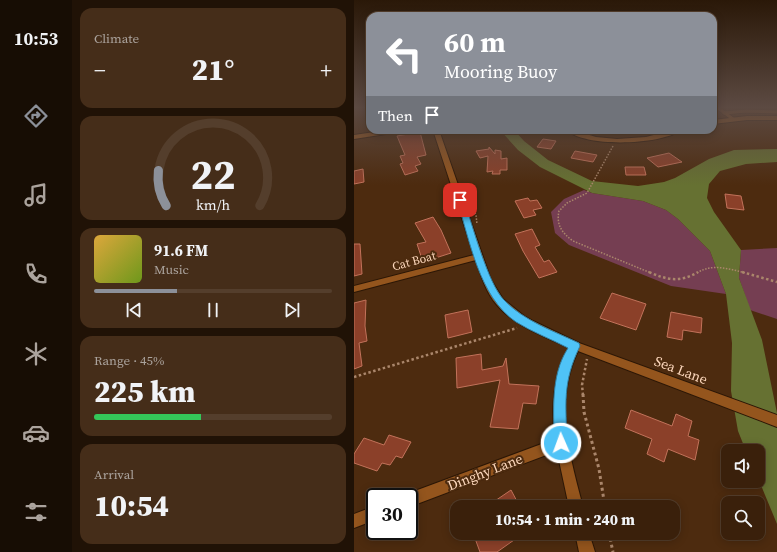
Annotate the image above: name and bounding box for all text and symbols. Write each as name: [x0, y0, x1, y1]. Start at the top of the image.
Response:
text: 60 m: [444, 23, 506, 61]
text: 10:53: [14, 26, 58, 51]
icon: left: [378, 28, 430, 80]
text: Climate: [94, 30, 139, 47]
text: 21°: [192, 49, 234, 90]
text: −: [94, 55, 106, 85]
text: +: [320, 55, 332, 85]
text: Mooring Buoy: [444, 59, 557, 84]
icon: directions: [22, 102, 50, 130]
icon: arrive: [421, 104, 443, 126]
text: Then: [378, 105, 413, 126]
text: 22: [190, 146, 236, 203]
icon: music: [22, 181, 50, 209]
pin: [443, 183, 477, 217]
icon: arrive: [449, 189, 471, 211]
text: km/h: [196, 195, 230, 215]
text: 91.6 FM: [154, 240, 208, 261]
street label: Cat Boat: [390, 247, 438, 274]
icon: phone: [22, 260, 50, 288]
text: Music: [154, 261, 189, 278]
icon: previous: [123, 299, 145, 321]
icon: pause: [202, 299, 224, 321]
icon: next: [281, 299, 303, 321]
icon: climate: [22, 340, 50, 368]
street label: Sea Lane: [651, 351, 711, 389]
text: Range · 45%: [94, 352, 165, 369]
text: 225 km: [94, 371, 195, 412]
icon: car: [22, 419, 50, 447]
position arrow: [540, 422, 582, 464]
map controls: [721, 444, 765, 540]
button: sound: [721, 444, 765, 488]
street label: Dinghy Lane: [444, 448, 526, 496]
text: Arrival: [94, 466, 134, 483]
text: 10:54: [94, 485, 169, 526]
speed limit sign: 30: [366, 488, 418, 540]
button: search: [721, 496, 765, 540]
icon: filters: [22, 498, 50, 526]
text: 10:54 · 1 min · 240 m: [495, 509, 635, 530]

